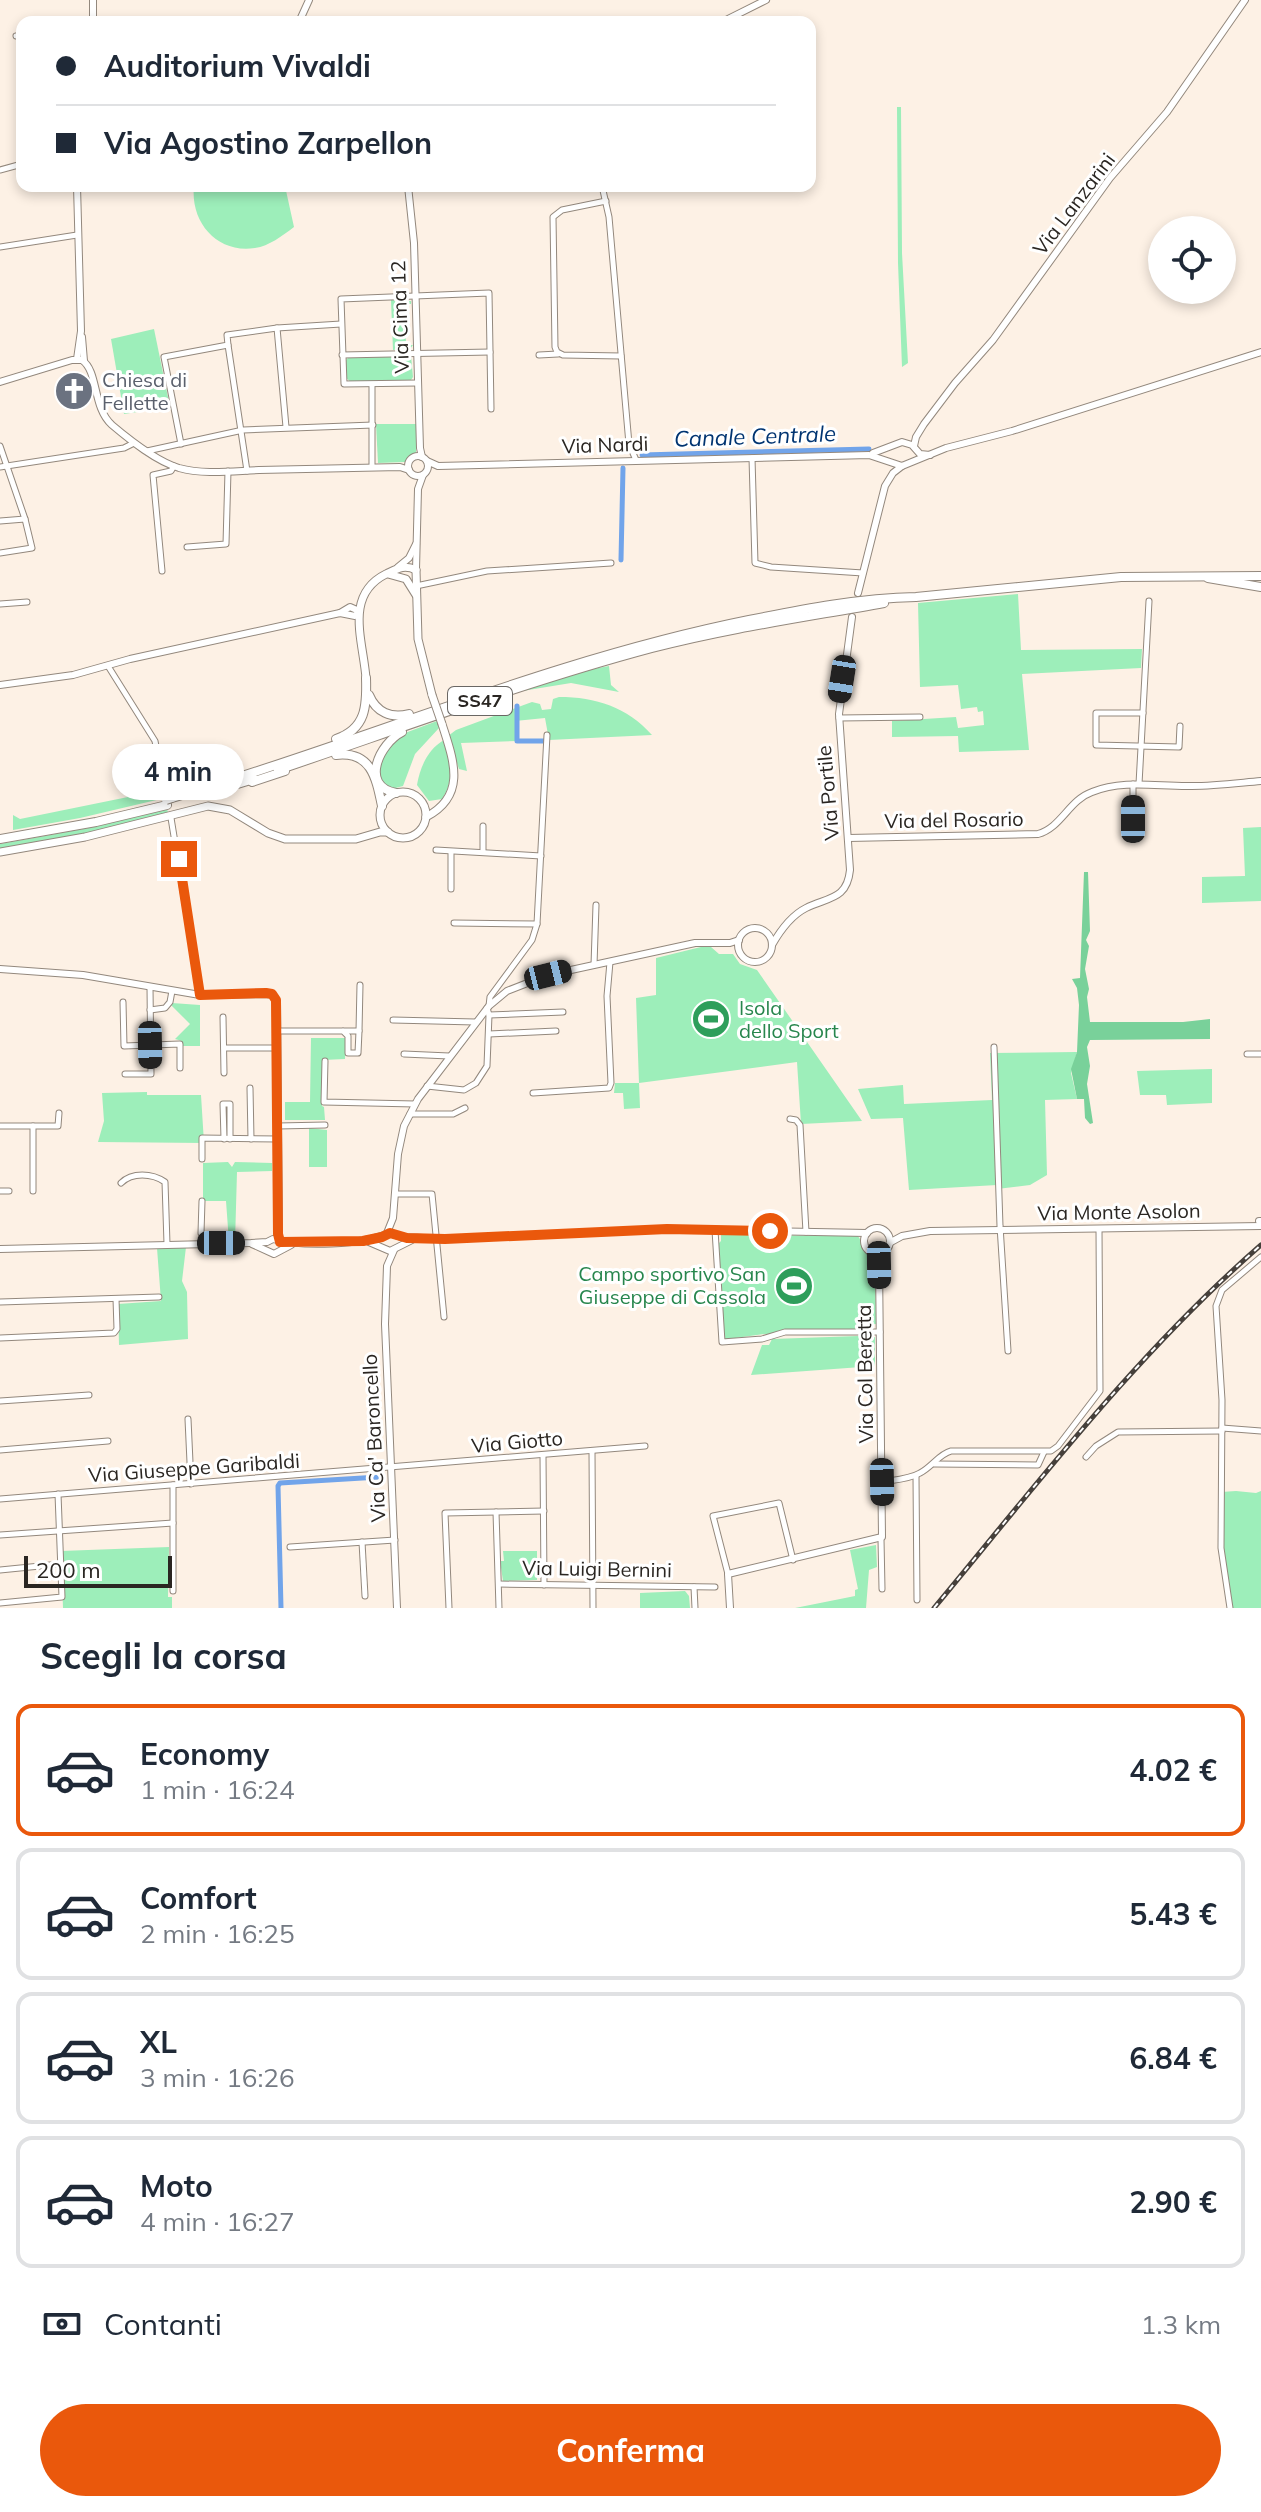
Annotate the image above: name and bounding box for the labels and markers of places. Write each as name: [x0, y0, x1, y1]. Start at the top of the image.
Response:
place label: Chiesa di Fellette: [102, 367, 187, 415]
church icon: Chiesa di Fellette: [53, 370, 95, 412]
place label: Isola dello Sport: [739, 995, 839, 1043]
sports icon: Isola dello Sport: [690, 998, 732, 1040]
place label: Campo sportivo San Giuseppe di Cassola: [578, 1261, 766, 1309]
sports icon: Campo sportivo San Giuseppe di Cassola: [773, 1265, 815, 1307]

